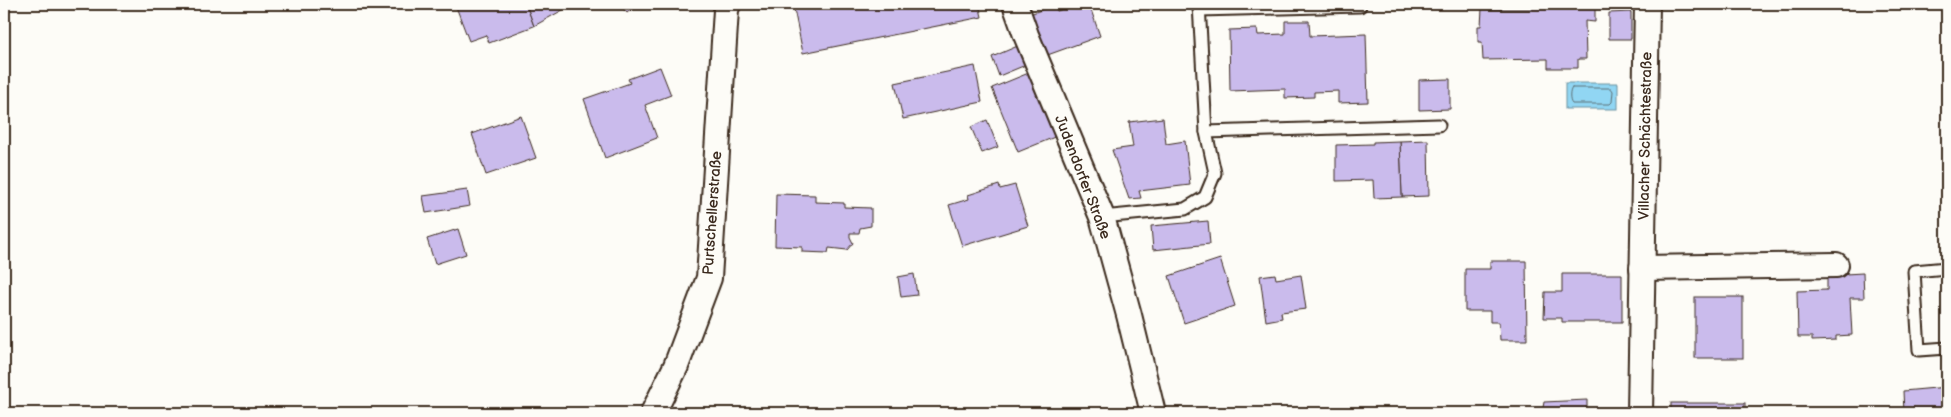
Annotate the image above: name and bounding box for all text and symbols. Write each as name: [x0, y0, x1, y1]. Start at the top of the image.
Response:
street label: Villacher Schächtestraße: [1635, 52, 1656, 220]
street label: Judendorfer Straße: [1050, 112, 1115, 242]
street label: Purtschellerstraße: [699, 150, 726, 276]

